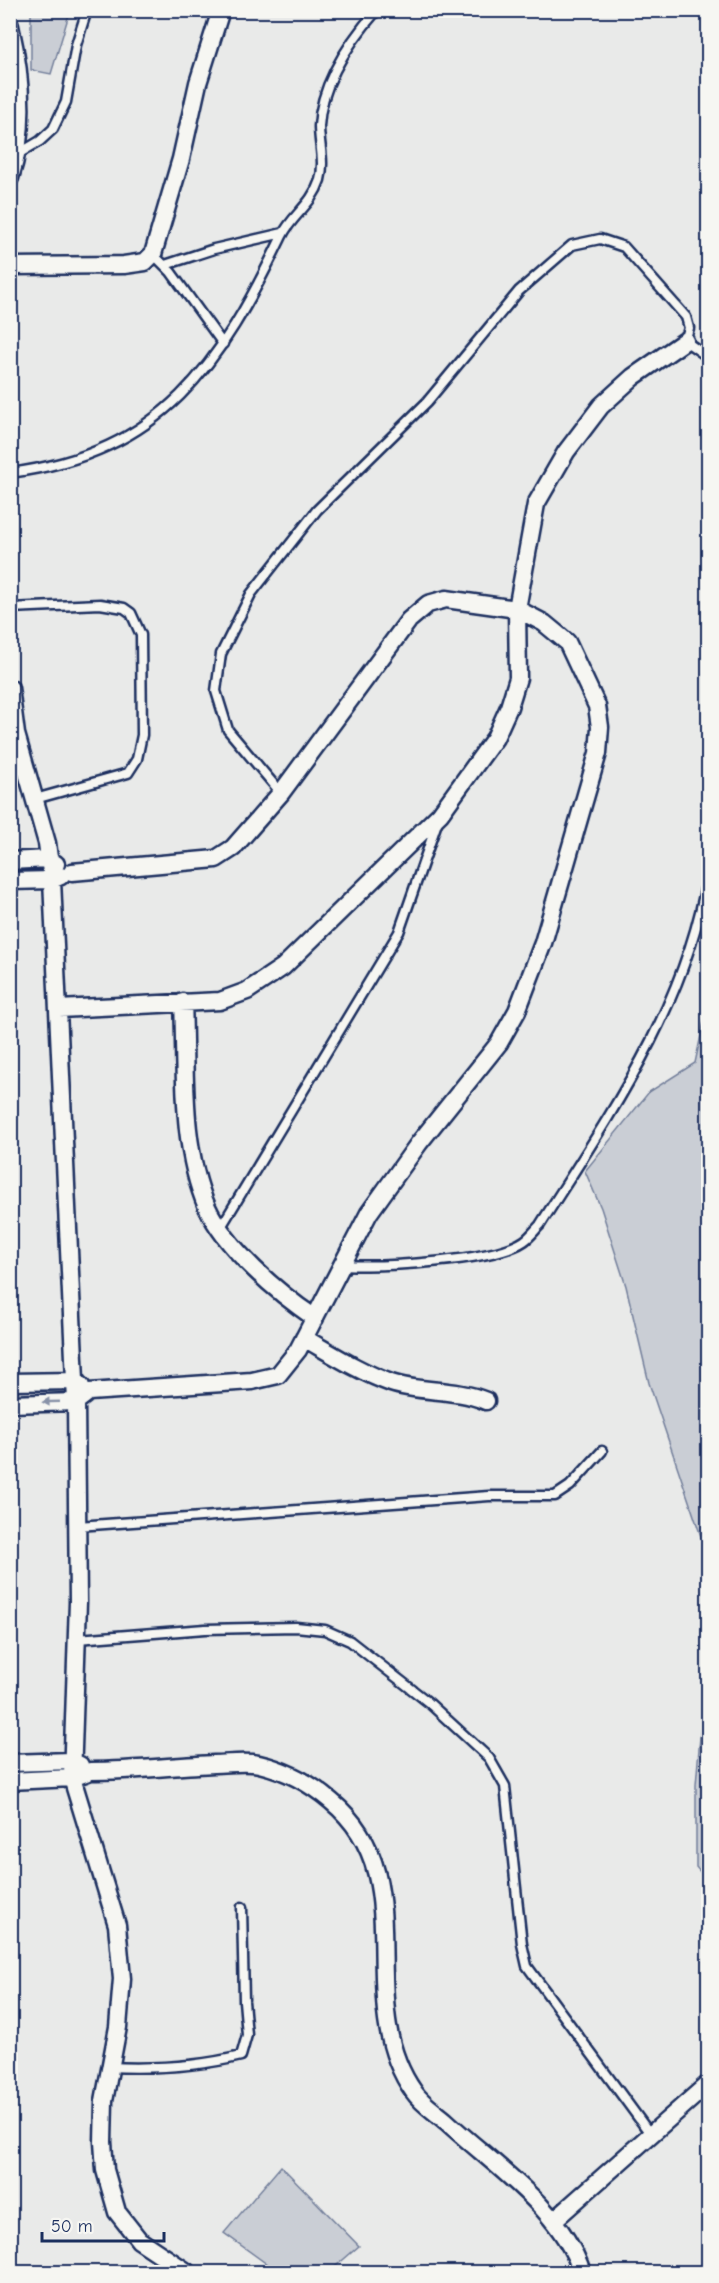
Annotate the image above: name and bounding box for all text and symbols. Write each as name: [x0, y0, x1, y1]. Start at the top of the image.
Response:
one-way arrow: [42, 1398, 61, 1407]
scale bar: [42, 2205, 164, 2243]
text: 50 m: [51, 2216, 93, 2237]

